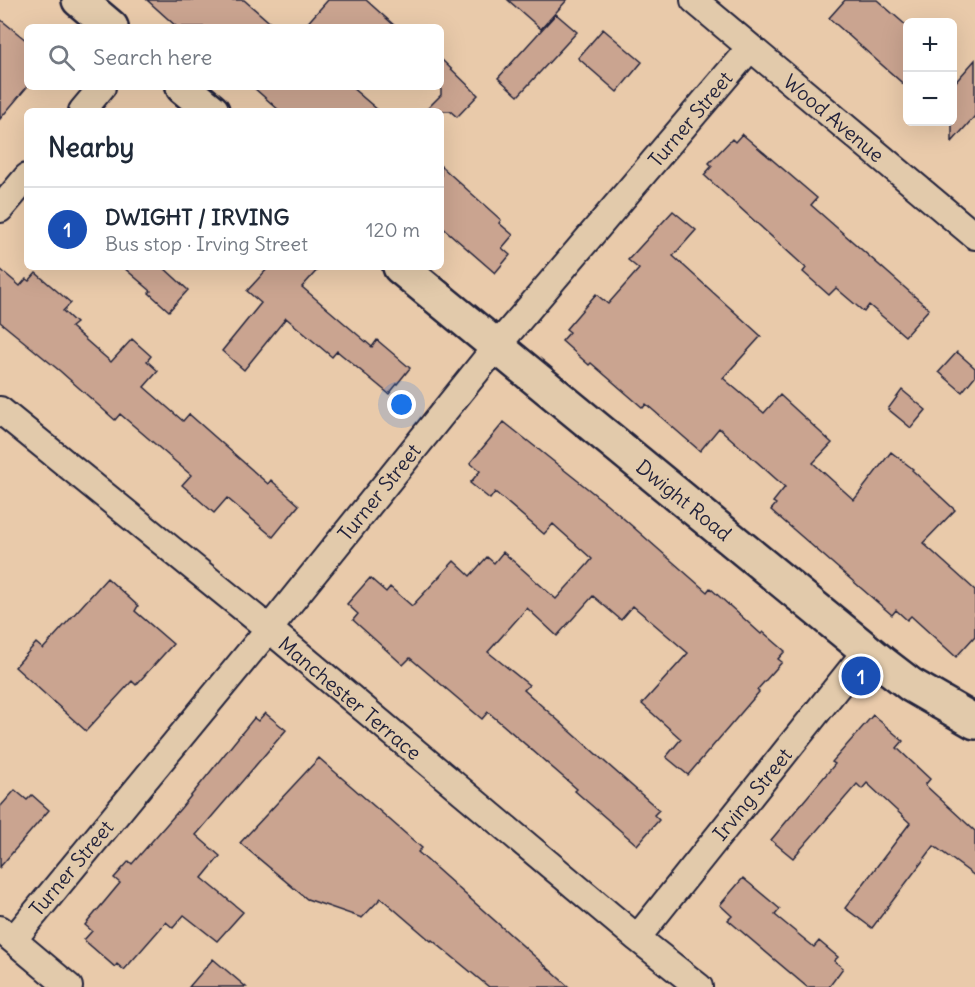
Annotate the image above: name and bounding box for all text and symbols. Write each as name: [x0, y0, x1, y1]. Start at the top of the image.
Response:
map controls: [903, 18, 957, 126]
button: +: [903, 18, 957, 72]
search box: [24, 24, 444, 90]
icon: search: [45, 41, 78, 74]
text: Search here: [93, 43, 212, 71]
street label: Turner Street: [643, 66, 738, 172]
street label: Wood Avenue: [779, 69, 889, 167]
button: −: [903, 72, 957, 126]
text: Nearby: [48, 131, 134, 164]
text: DWIGHT / IRVING: [105, 203, 289, 231]
text: 1: [64, 217, 71, 242]
text: 120 m: [366, 217, 420, 242]
text: Bus stop · Irving Street: [105, 231, 308, 256]
your location: [387, 390, 416, 419]
street label: Turner Street: [332, 438, 426, 546]
street label: Dwight Road: [631, 454, 737, 546]
street label: Manchester Terrace: [273, 631, 427, 765]
pin: 1: [842, 654, 880, 698]
street label: Irving Street: [707, 742, 797, 845]
street label: Turner Street: [24, 815, 119, 921]

